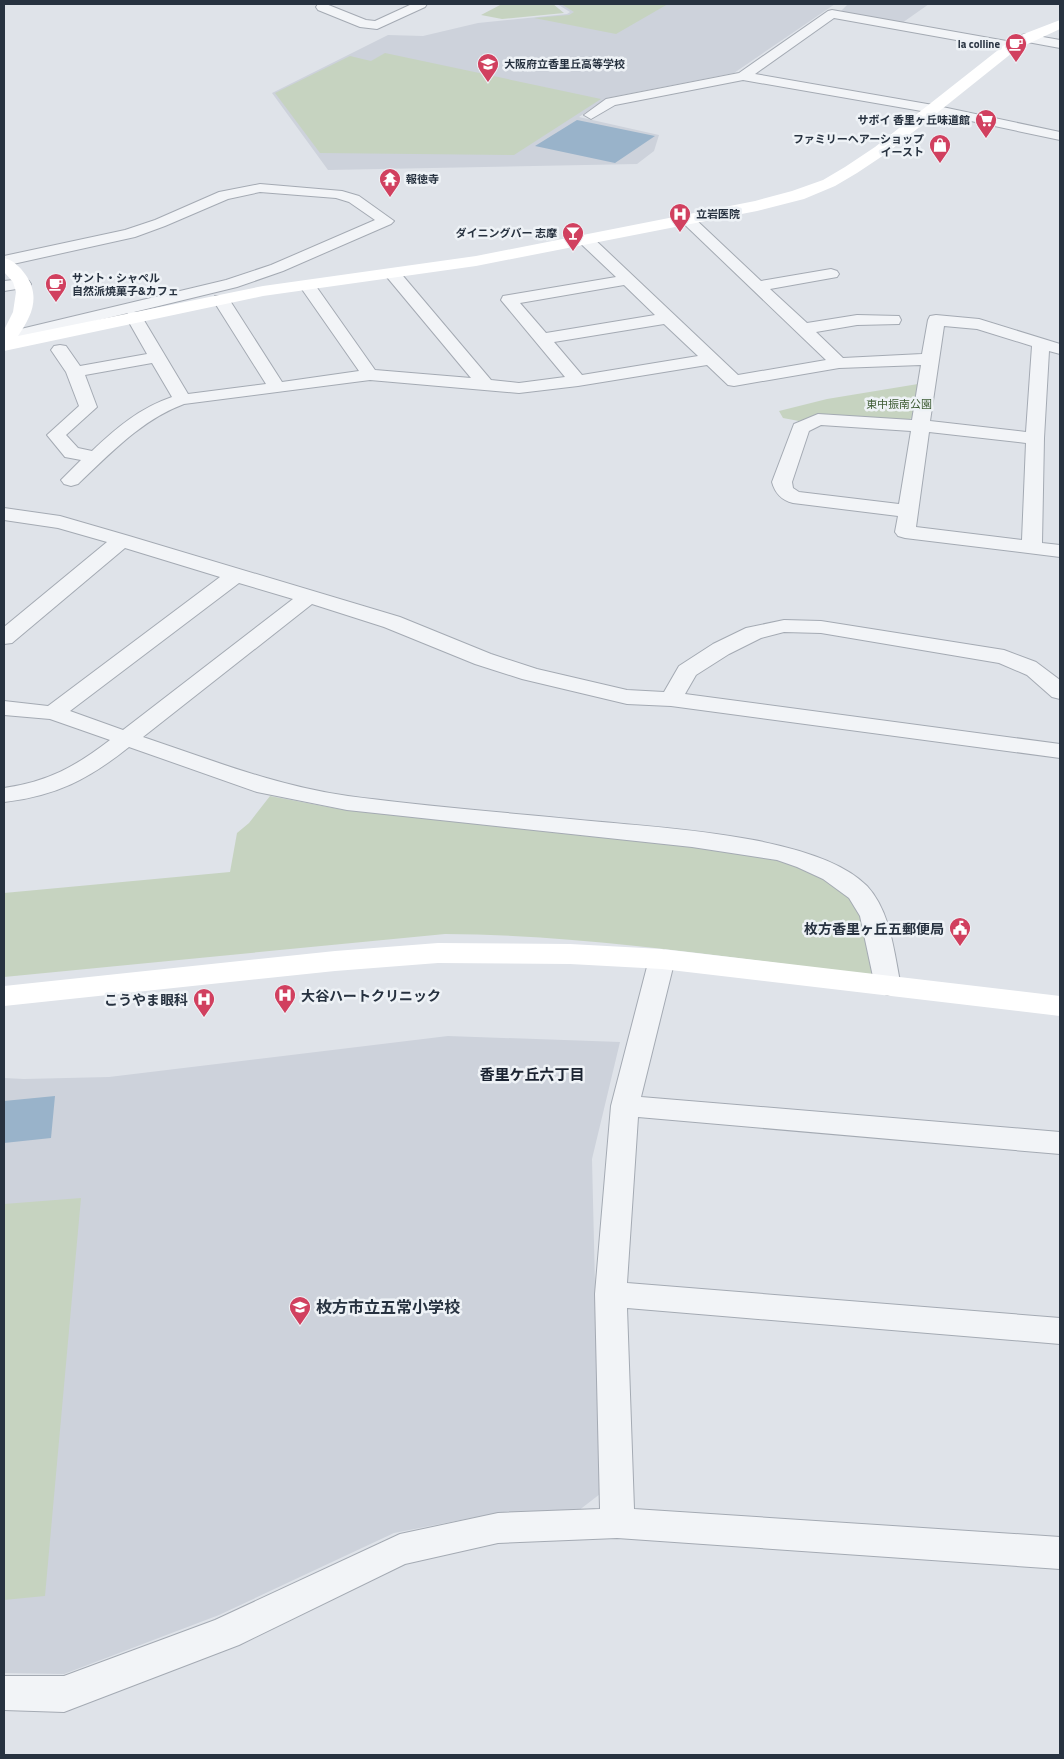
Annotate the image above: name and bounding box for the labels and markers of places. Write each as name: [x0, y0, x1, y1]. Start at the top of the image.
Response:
cafe icon: la colline: [1004, 32, 1028, 63]
place label: la colline: [958, 36, 1000, 52]
school or university icon: 大阪府立香里丘高等学校: [476, 52, 500, 83]
place label: 大阪府立香里丘高等学校: [504, 56, 625, 72]
supermarket icon: サボイ 香里ヶ丘味道館: [974, 108, 998, 139]
place label: サボイ 香里ヶ丘味道館: [858, 112, 970, 128]
place label: ファミリーヘアーショップ イースト: [793, 131, 924, 160]
shop icon: ファミリーヘアーショップ イースト: [928, 133, 952, 164]
temple icon: 報徳寺: [378, 167, 402, 198]
place label: 報徳寺: [406, 171, 439, 187]
hospital icon: 立岩医院: [668, 202, 692, 233]
place label: 立岩医院: [696, 206, 740, 222]
bar icon: ダイニングバー 志摩: [561, 221, 585, 252]
place label: ダイニングバー 志摩: [456, 225, 557, 241]
place label: サント・シャペル 自然派焼菓子&カフェ: [72, 270, 179, 299]
cafe icon: サント・シャペル 自然派焼菓子&カフェ: [44, 272, 68, 303]
public building icon: 枚方香里ヶ丘五郵便局: [948, 916, 972, 947]
place label: 枚方香里ヶ丘五郵便局: [804, 918, 944, 939]
hospital icon: 大谷ハートクリニック: [273, 983, 297, 1014]
place label: 大谷ハートクリニック: [301, 985, 441, 1006]
hospital icon: こうやま眼科: [192, 987, 216, 1018]
place label: こうやま眼科: [104, 989, 188, 1010]
school or university icon: 枚方市立五常小学校: [288, 1295, 312, 1326]
place label: 枚方市立五常小学校: [316, 1295, 460, 1319]

